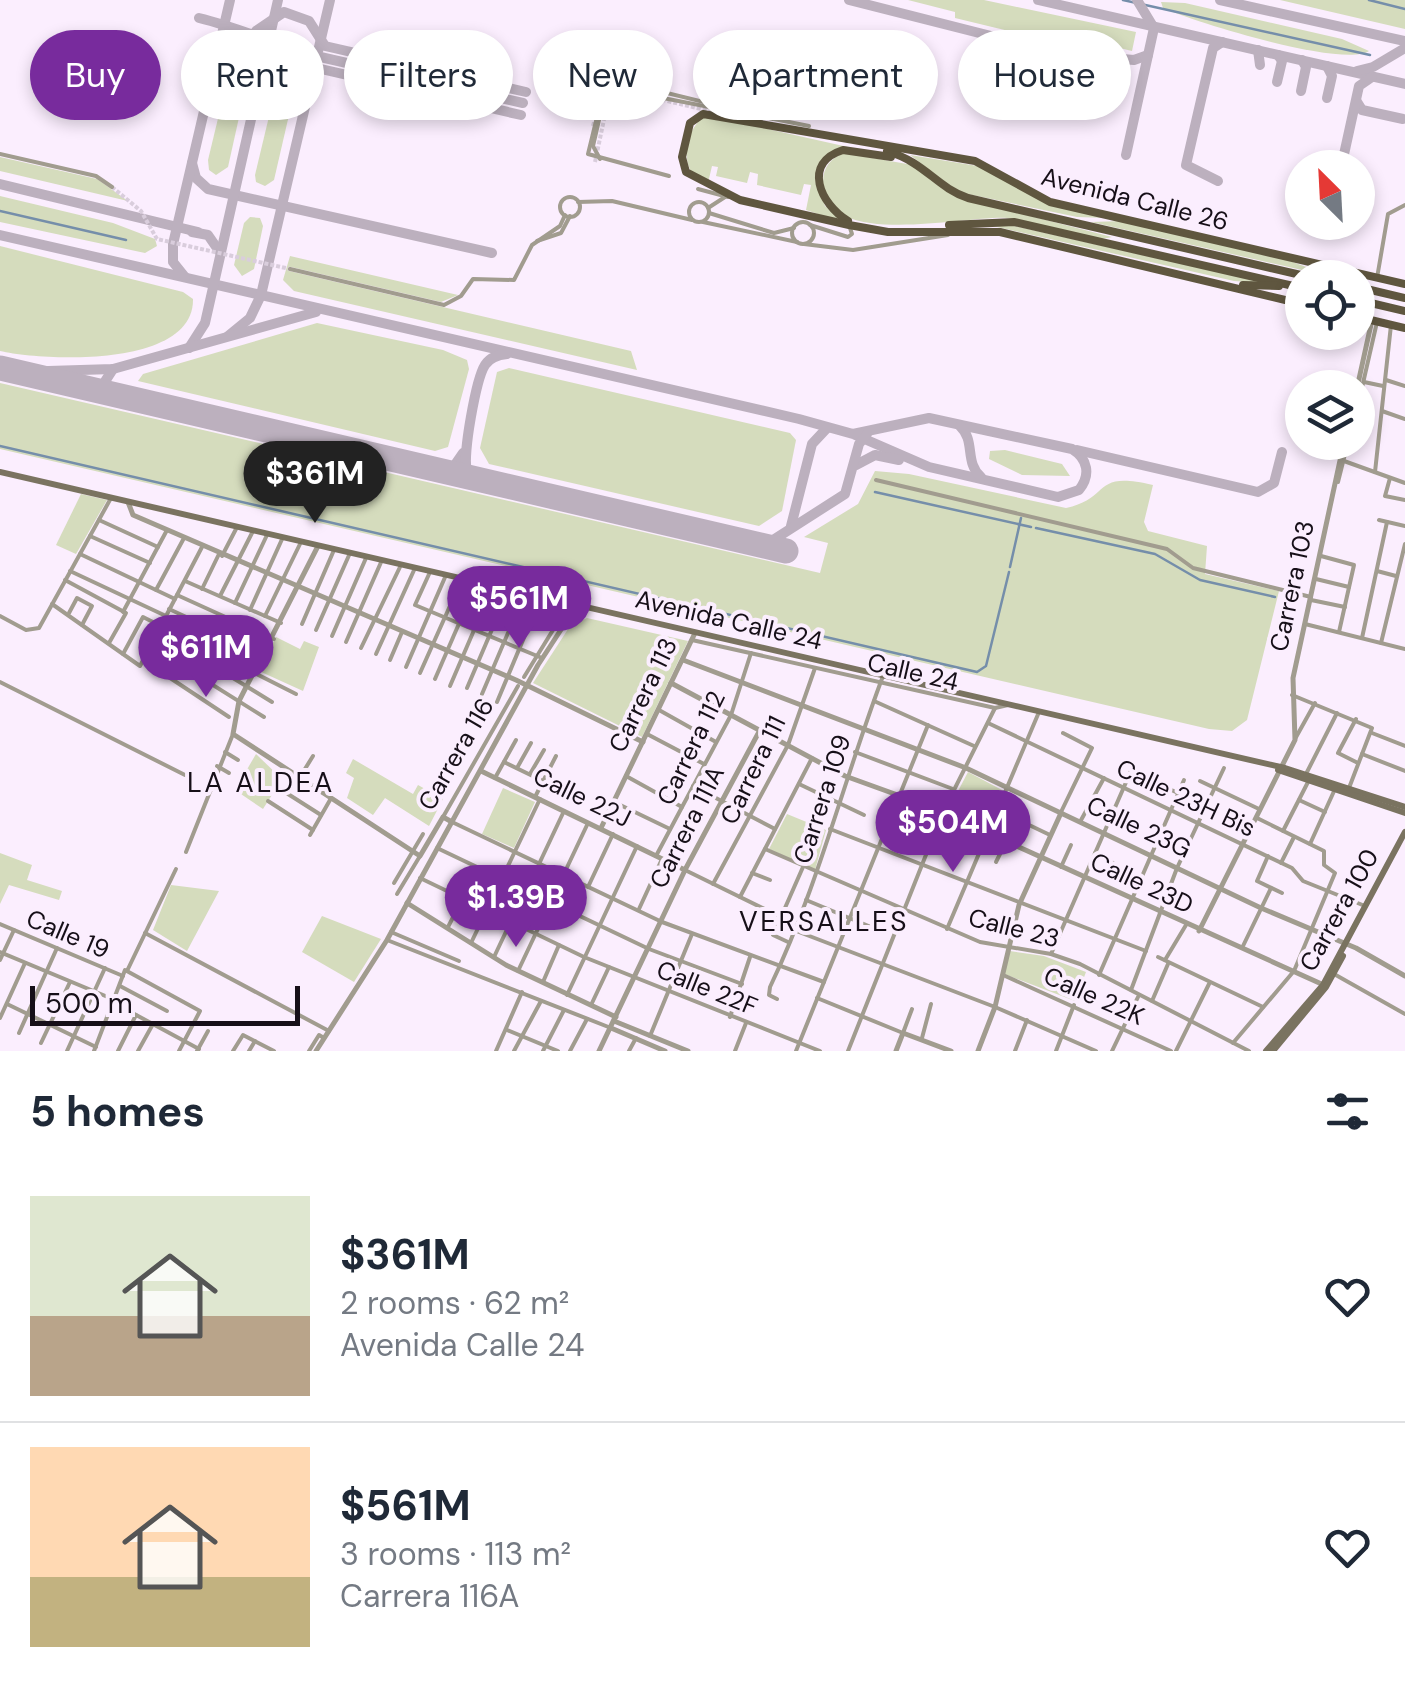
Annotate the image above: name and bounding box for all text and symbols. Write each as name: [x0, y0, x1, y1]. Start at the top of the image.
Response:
chip: Buy: [30, 30, 161, 120]
chip: Rent: [181, 30, 324, 120]
chip: Filters: [344, 30, 513, 120]
chip: New: [533, 30, 673, 120]
chip: Apartment: [693, 30, 938, 120]
chip: House: [958, 30, 1131, 120]
north arrow: [1285, 150, 1375, 240]
map controls: [1285, 150, 1375, 460]
street label: Avenida Calle 26: [1038, 160, 1232, 238]
button: locate: [1285, 260, 1375, 350]
button: layers: [1285, 370, 1375, 460]
pin: $361M: [245, 441, 385, 526]
text: $361M: [266, 452, 364, 494]
street label: Carrera 103: [1262, 518, 1322, 654]
pin: $561M: [449, 566, 589, 651]
text: $561M: [469, 577, 569, 619]
street label: Avenida Calle 24: [632, 582, 826, 658]
pin: $611M: [136, 615, 276, 700]
text: $611M: [160, 626, 252, 668]
street label: Carrera 113: [601, 632, 685, 758]
street label: Calle 24: [864, 645, 962, 699]
street label: Carrera 112: [649, 685, 733, 811]
street label: Carrera 116: [411, 692, 501, 816]
street label: Carrera 111: [713, 710, 793, 830]
street label: Carrera 109: [786, 730, 858, 868]
street label: Calle 23H Bis: [1111, 751, 1261, 845]
street label: Calle 22J: [528, 759, 636, 835]
street label: Carrera 111A: [642, 760, 732, 894]
district label: LA ALDEA: [187, 764, 335, 801]
street label: Calle 23G: [1081, 788, 1197, 866]
pin: $504M: [883, 790, 1023, 875]
text: $504M: [898, 801, 1008, 843]
street label: Carrera 100: [1292, 843, 1386, 977]
street label: Calle 23D: [1085, 845, 1199, 921]
pin: $1.39B: [435, 865, 597, 950]
text: $1.39B: [467, 876, 565, 918]
street label: Calle 23: [965, 901, 1063, 955]
street label: Calle 19: [21, 902, 115, 966]
district label: VERSALLES: [739, 903, 909, 940]
street label: Calle 22F: [652, 953, 762, 1023]
street label: Calle 22K: [1038, 959, 1150, 1033]
scale bar: [30, 981, 300, 1026]
text: 500 m: [45, 985, 133, 1022]
text: 5 homes: [30, 1084, 205, 1139]
icon: filters: [1320, 1084, 1375, 1139]
text: $361M: [340, 1227, 470, 1282]
icon: home: [110, 1236, 230, 1356]
icon: heart: [1320, 1269, 1375, 1324]
text: 2 rooms · 62 m²: [340, 1282, 569, 1324]
text: Avenida Calle 24: [340, 1324, 585, 1366]
text: $561M: [340, 1478, 471, 1533]
icon: home: [110, 1487, 230, 1607]
icon: heart: [1320, 1520, 1375, 1575]
text: 3 rooms · 113 m²: [340, 1533, 571, 1575]
text: Carrera 116A: [340, 1575, 519, 1617]

